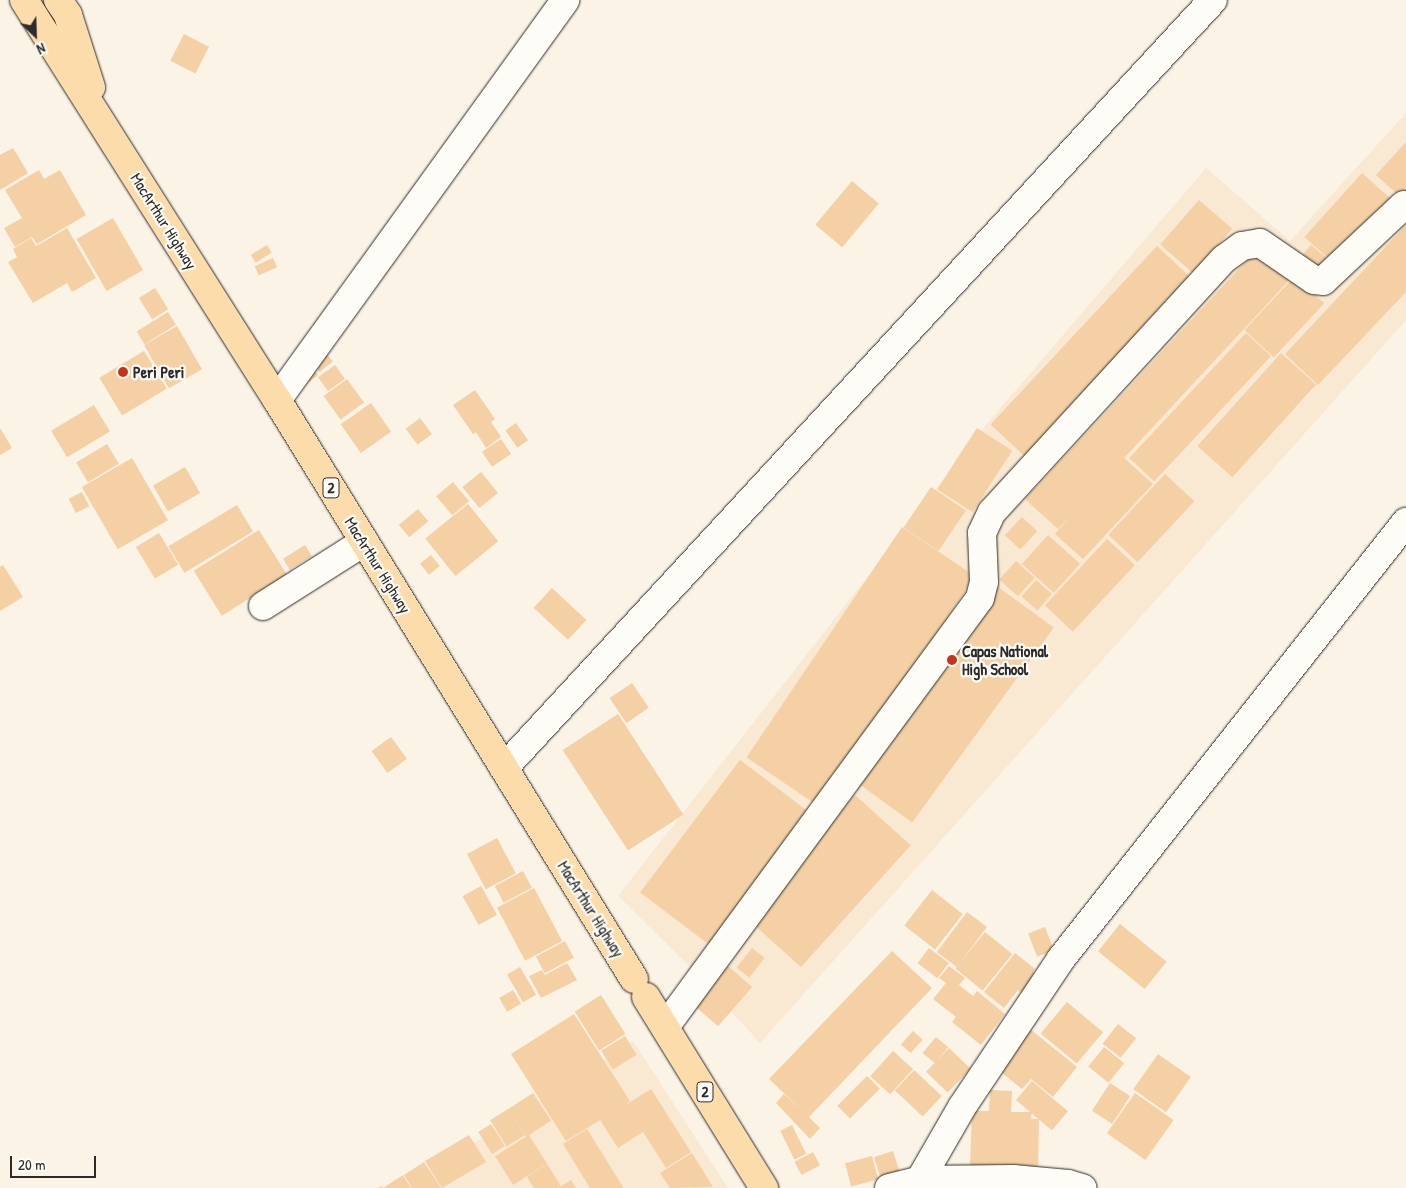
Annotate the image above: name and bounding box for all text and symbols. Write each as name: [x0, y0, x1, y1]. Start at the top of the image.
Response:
north arrow: [10, 10, 60, 60]
text: N: [34, 39, 49, 59]
street label: MacArthur Highway: [127, 169, 201, 273]
place label: Peri Peri: [133, 362, 184, 382]
marker: Peri Peri: [117, 366, 129, 378]
road number: 2: [322, 476, 340, 500]
street label: MacArthur Highway: [341, 513, 415, 617]
place label: Capas National High School: [962, 641, 1048, 679]
marker: Capas National High School: [946, 654, 958, 666]
street label: MacArthur Highway: [554, 857, 628, 961]
road number: 2: [696, 1080, 714, 1104]
scale bar: [12, 1146, 99, 1178]
text: 20 m: [18, 1154, 45, 1175]

